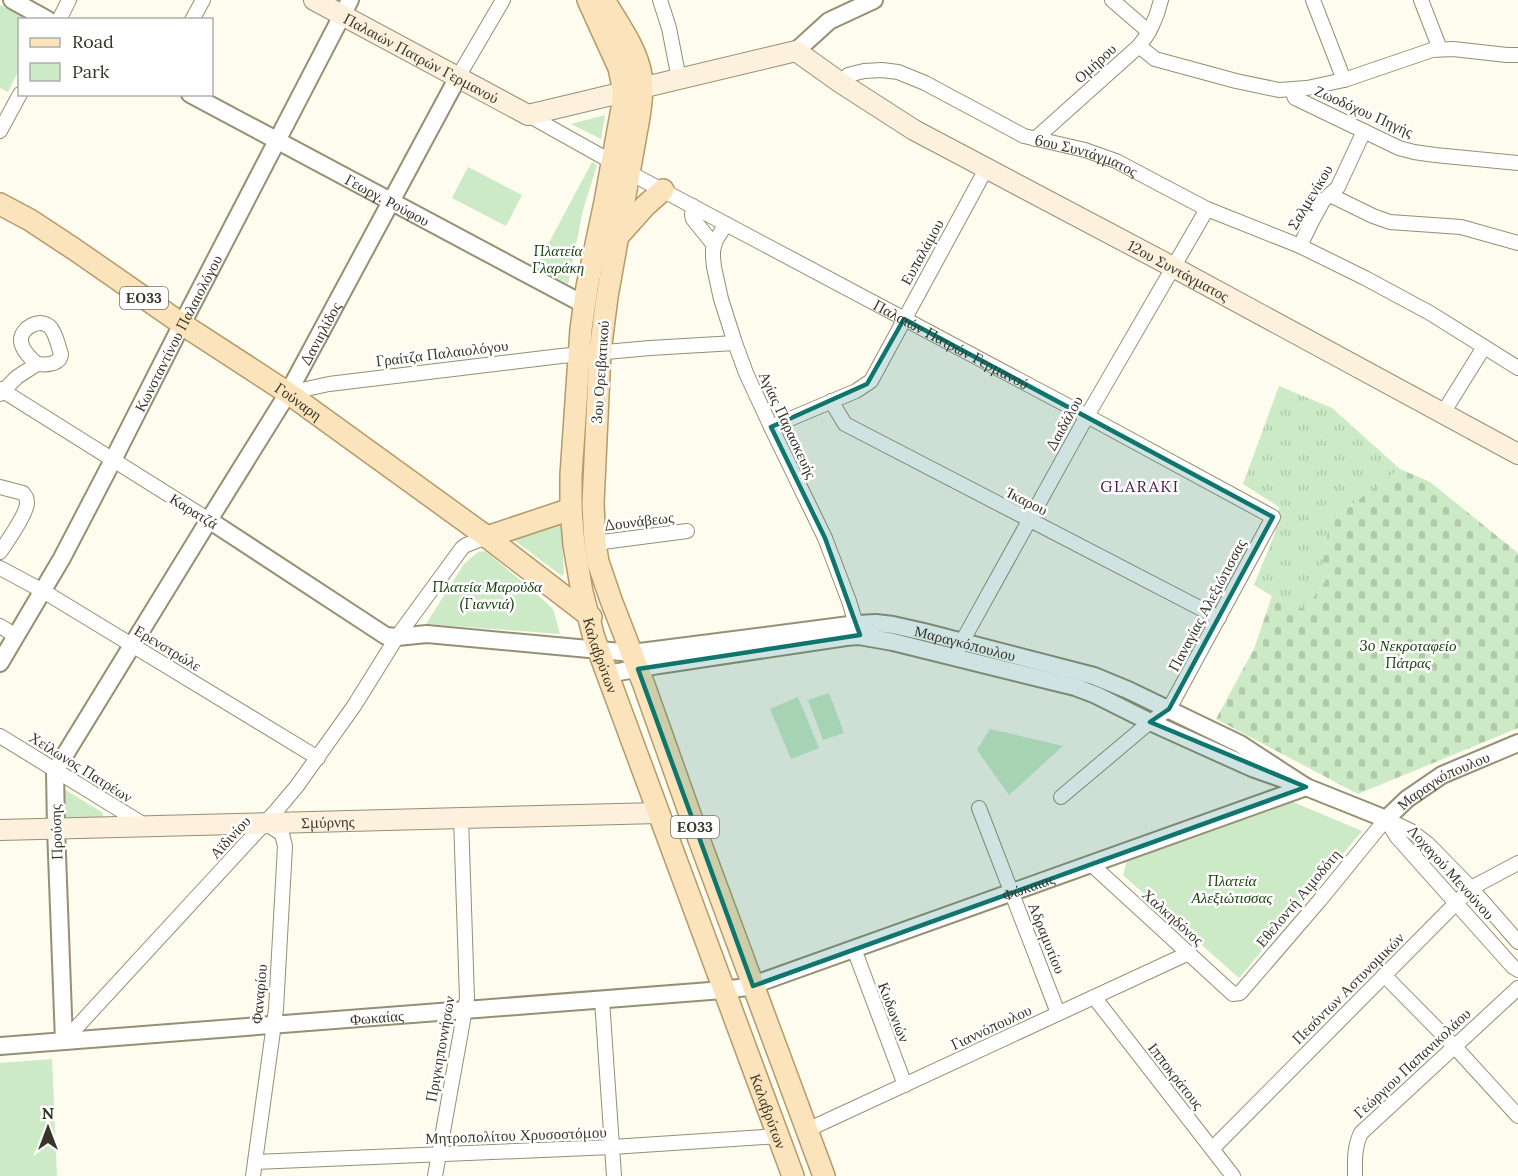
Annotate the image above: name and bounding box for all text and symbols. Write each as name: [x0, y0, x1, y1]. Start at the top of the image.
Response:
street label: Παλαιών Πατρών Γερμανού: [341, 8, 502, 107]
legend: [18, 18, 213, 96]
text: Road: [72, 30, 114, 53]
street label: Ομήρου: [1070, 39, 1120, 87]
text: Park: [72, 60, 110, 83]
street label: Ζωοδόχου Πηγής: [1312, 81, 1416, 141]
street label: 6ου Συντάγματος: [1033, 129, 1141, 180]
street label: Σαλμενίκου: [1283, 161, 1337, 233]
street label: Γεωργ. Ρούφου: [342, 169, 433, 230]
street label: Ευπαλάμου: [896, 216, 948, 288]
street label: 12ου Συντάγματος: [1125, 235, 1233, 305]
park label: Πλατεία Γλαράκη: [532, 241, 584, 277]
street label: Κωνσταντίνου Παλαιολόγου: [130, 251, 226, 415]
road number: ΕΟ33: [120, 287, 168, 309]
street label: Παλαιών Πατρών Γερμανού: [870, 295, 1032, 393]
street label: Δανιηλίδος: [295, 298, 345, 368]
street label: 3ου Ορειβατικού: [587, 320, 613, 424]
street label: Γραίτζα Παλαιολόγου: [375, 335, 509, 371]
street label: Αγίας Παρασκευής: [755, 368, 821, 482]
street label: Γούναρη: [272, 378, 326, 424]
street label: Δαιδάλου: [1041, 392, 1087, 454]
district label: GLARAKI: [1100, 476, 1180, 496]
street label: Ίκαρου: [1002, 482, 1051, 519]
street label: Καρατζά: [166, 489, 222, 533]
street label: Δουνάβεως: [603, 507, 675, 535]
street label: Παναγίας Αλεξιώτισσας: [1164, 535, 1250, 675]
park label: Πλατεία Μαρούδα (Γιαννιά): [432, 577, 543, 614]
street label: Καλαβρύτων: [579, 615, 623, 695]
street label: Ερενστρώλε: [131, 621, 205, 675]
street label: Μαραγκόπουλου: [913, 621, 1018, 665]
park label: 3o Νεκροταφείο Πάτρας: [1360, 636, 1457, 672]
street label: Χείλωνος Πατρέων: [26, 728, 136, 806]
street label: Μαραγκόπουλου: [1393, 747, 1492, 813]
street label: Προύσης: [46, 804, 66, 860]
street label: Σμύρνης: [301, 811, 355, 832]
street label: Αϊδινίου: [205, 812, 255, 862]
road number: ΕΟ33: [671, 816, 719, 838]
street label: Λοχαγού Μενούνου: [1403, 821, 1499, 923]
street label: Εθελοντή Αιμοδότη: [1251, 845, 1345, 951]
street label: Φώκαιας: [1000, 868, 1057, 904]
park label: Πλατεία Αλεξιώτισσας: [1191, 871, 1273, 907]
street label: Χαλκηδόνος: [1138, 885, 1208, 950]
street label: Αδραμυτίου: [1024, 900, 1070, 976]
street label: Πεσόντων Αστυνομικών: [1288, 928, 1408, 1048]
street label: Φαναρίου: [247, 963, 271, 1025]
street label: Κυδωνιών: [874, 979, 914, 1045]
street label: Πριγκηποννήσων: [421, 994, 459, 1103]
street label: Γιαννόπουλου: [948, 1000, 1034, 1054]
street label: Γεώργιου Παπανικολάου: [1350, 1004, 1474, 1122]
street label: Φωκαίας: [349, 1005, 405, 1028]
street label: Ιπποκράτους: [1144, 1039, 1208, 1113]
street label: Καλαβρύτων: [746, 1071, 792, 1151]
north arrow: [18, 1098, 78, 1158]
text: N: [42, 1103, 54, 1123]
street label: Μητροπολίτου Χρυσοστόμου: [425, 1122, 607, 1148]

